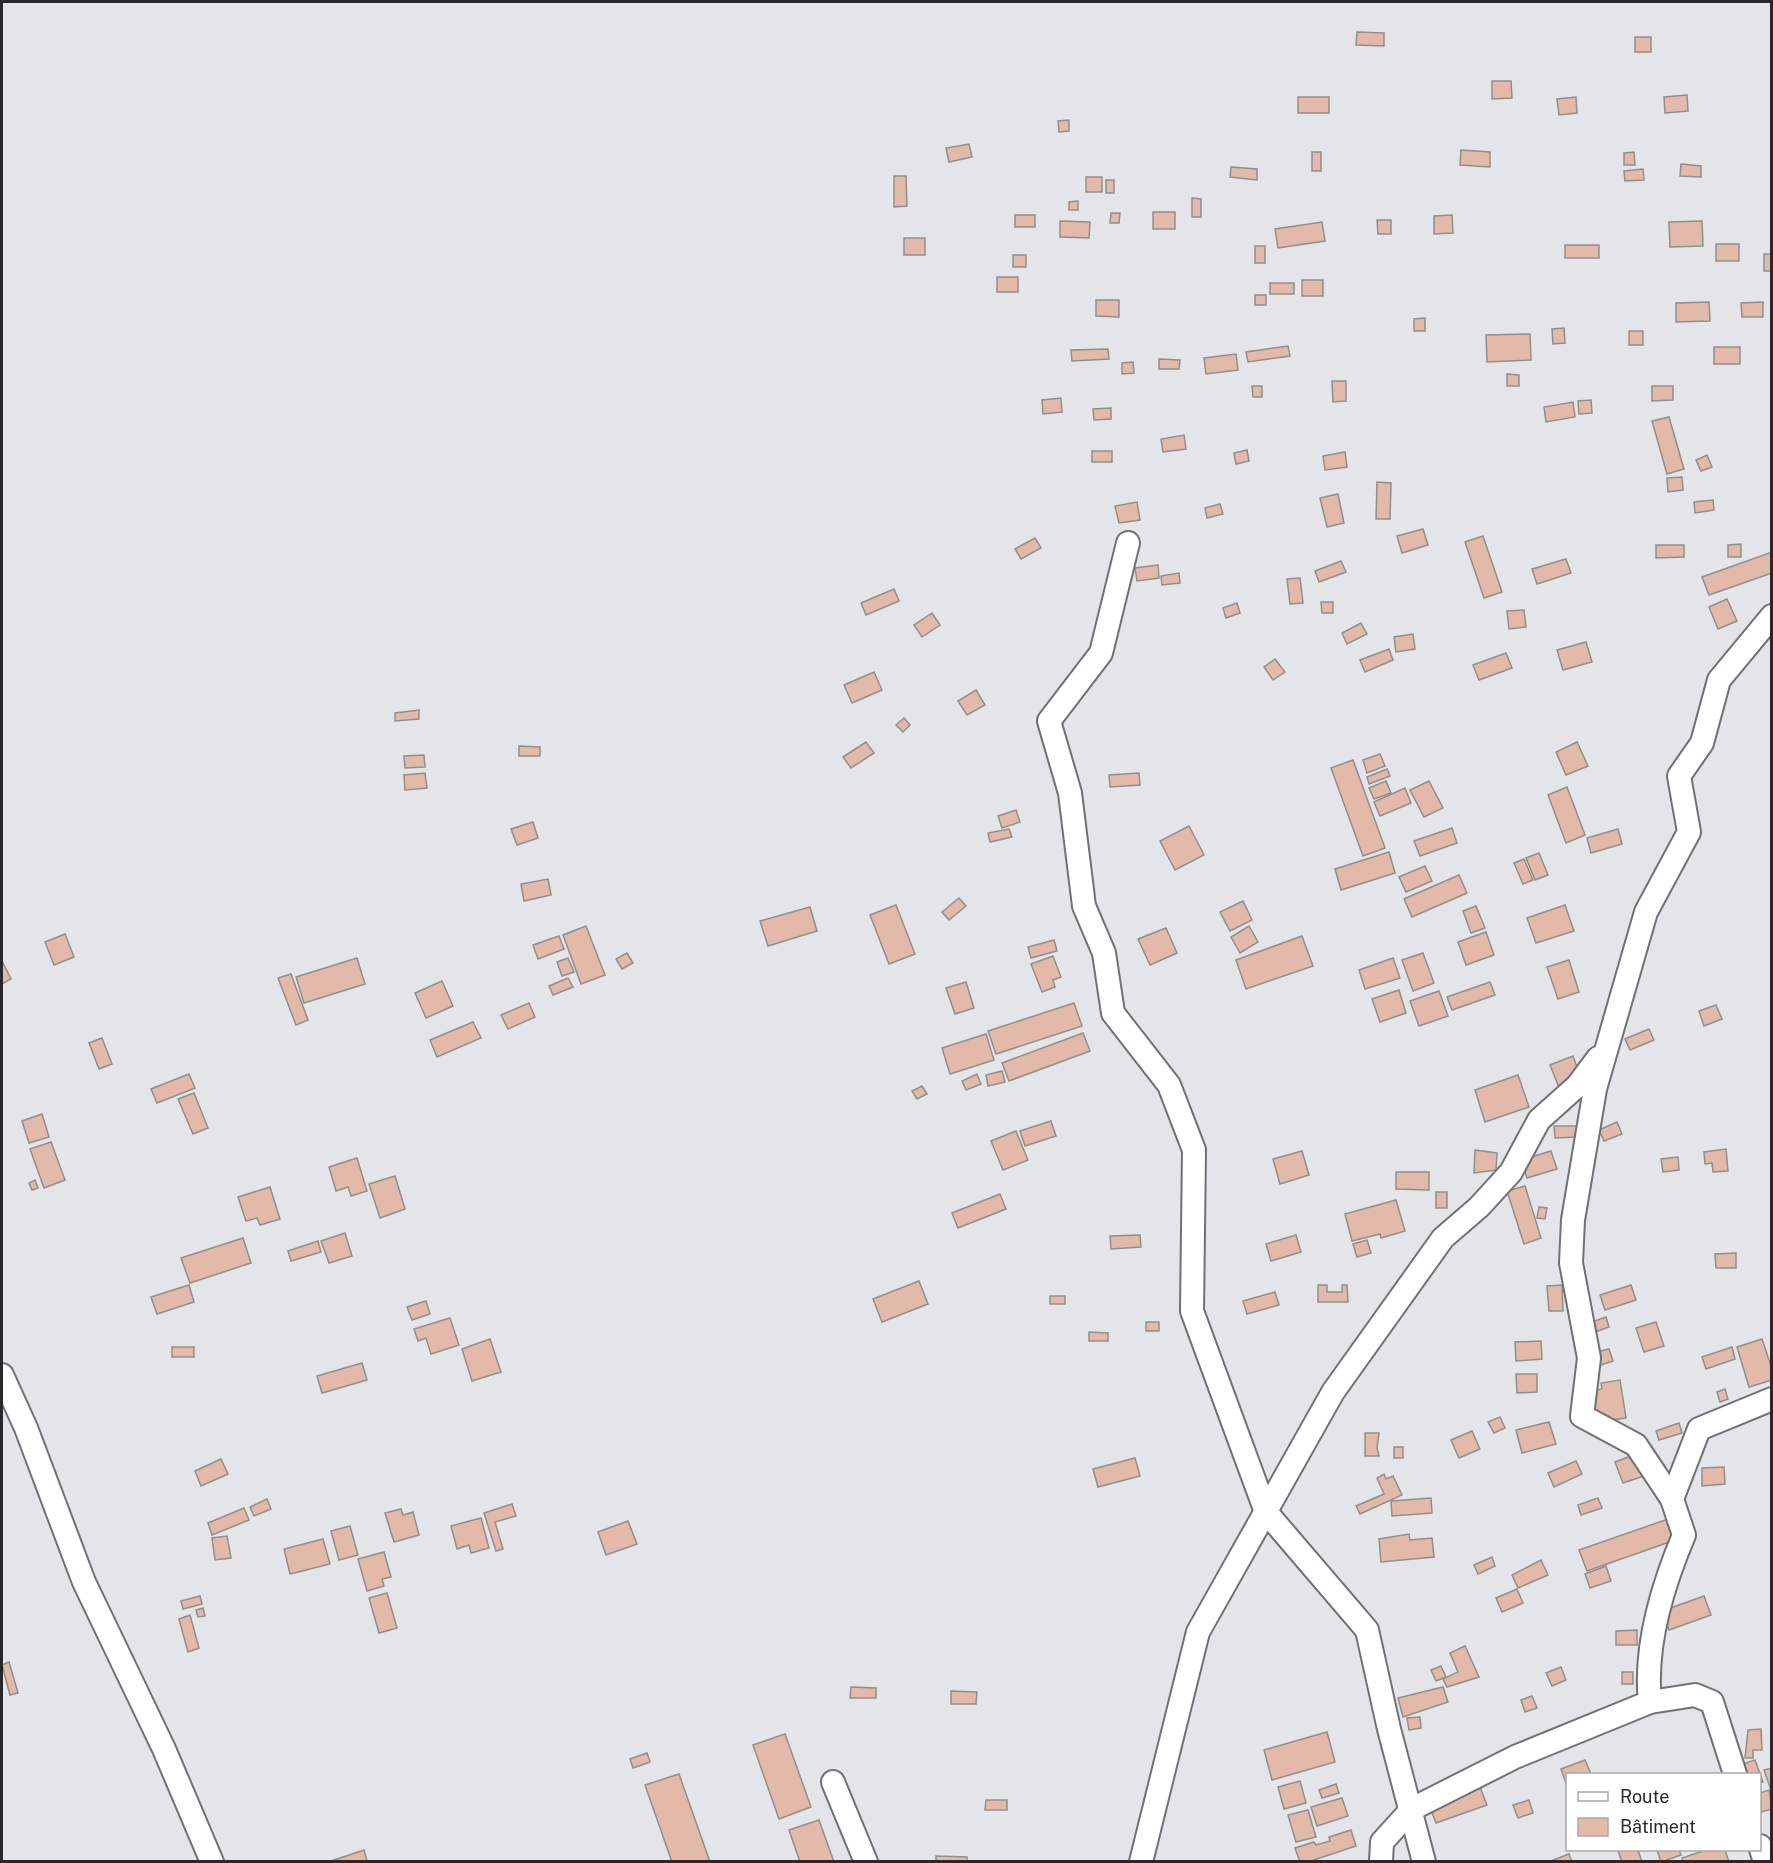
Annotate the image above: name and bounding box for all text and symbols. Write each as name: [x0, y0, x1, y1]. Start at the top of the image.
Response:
legend: [1566, 1773, 1761, 1851]
text: Route: [1620, 1786, 1669, 1807]
text: Bâtiment: [1620, 1816, 1696, 1837]

